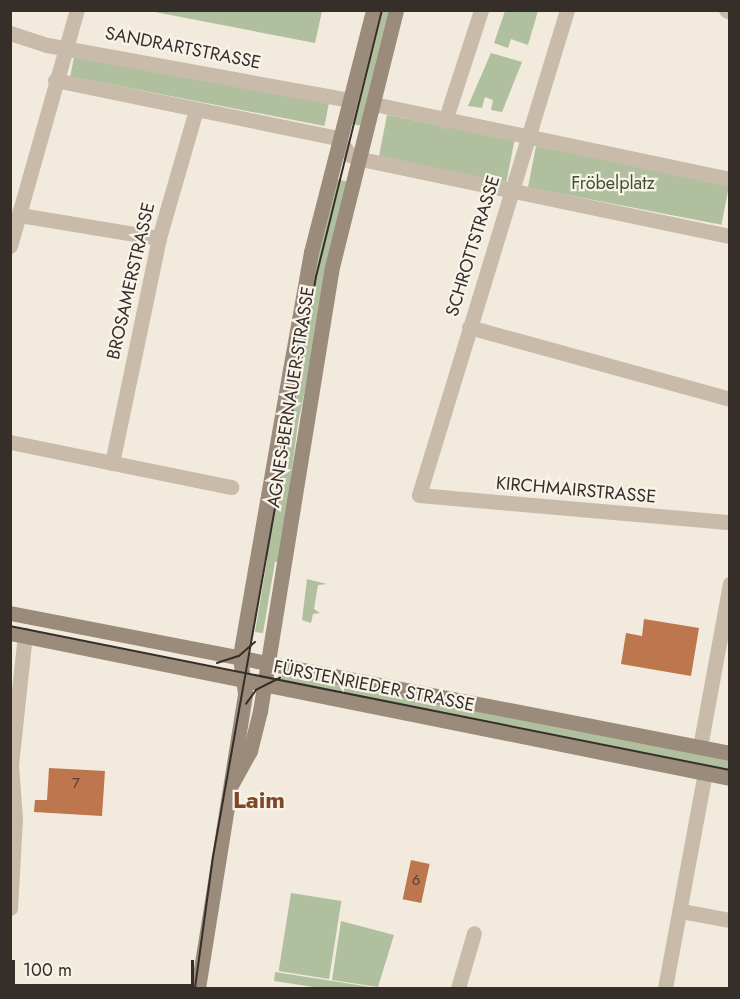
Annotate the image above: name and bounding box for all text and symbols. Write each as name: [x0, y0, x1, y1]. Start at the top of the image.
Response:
street label: SANDRARTSTRASSE: [103, 22, 263, 74]
park label: Fröbelplatz: [571, 172, 655, 194]
street label: SCHROTTSTRASSE: [441, 173, 505, 319]
street label: BROSAMERSTRASSE: [102, 200, 160, 362]
street label: AGNES-BERNAUER-STRASSE: [263, 285, 319, 509]
street label: KIRCHMAIRSTRASSE: [495, 472, 657, 508]
street label: FÜRSTENRIEDER STRASSE: [272, 656, 476, 716]
house number: 7: [72, 775, 80, 793]
district label: Laim: [233, 786, 285, 814]
house number: 6: [412, 872, 420, 890]
scale bar: [15, 948, 196, 986]
text: 100 m: [23, 957, 72, 983]

